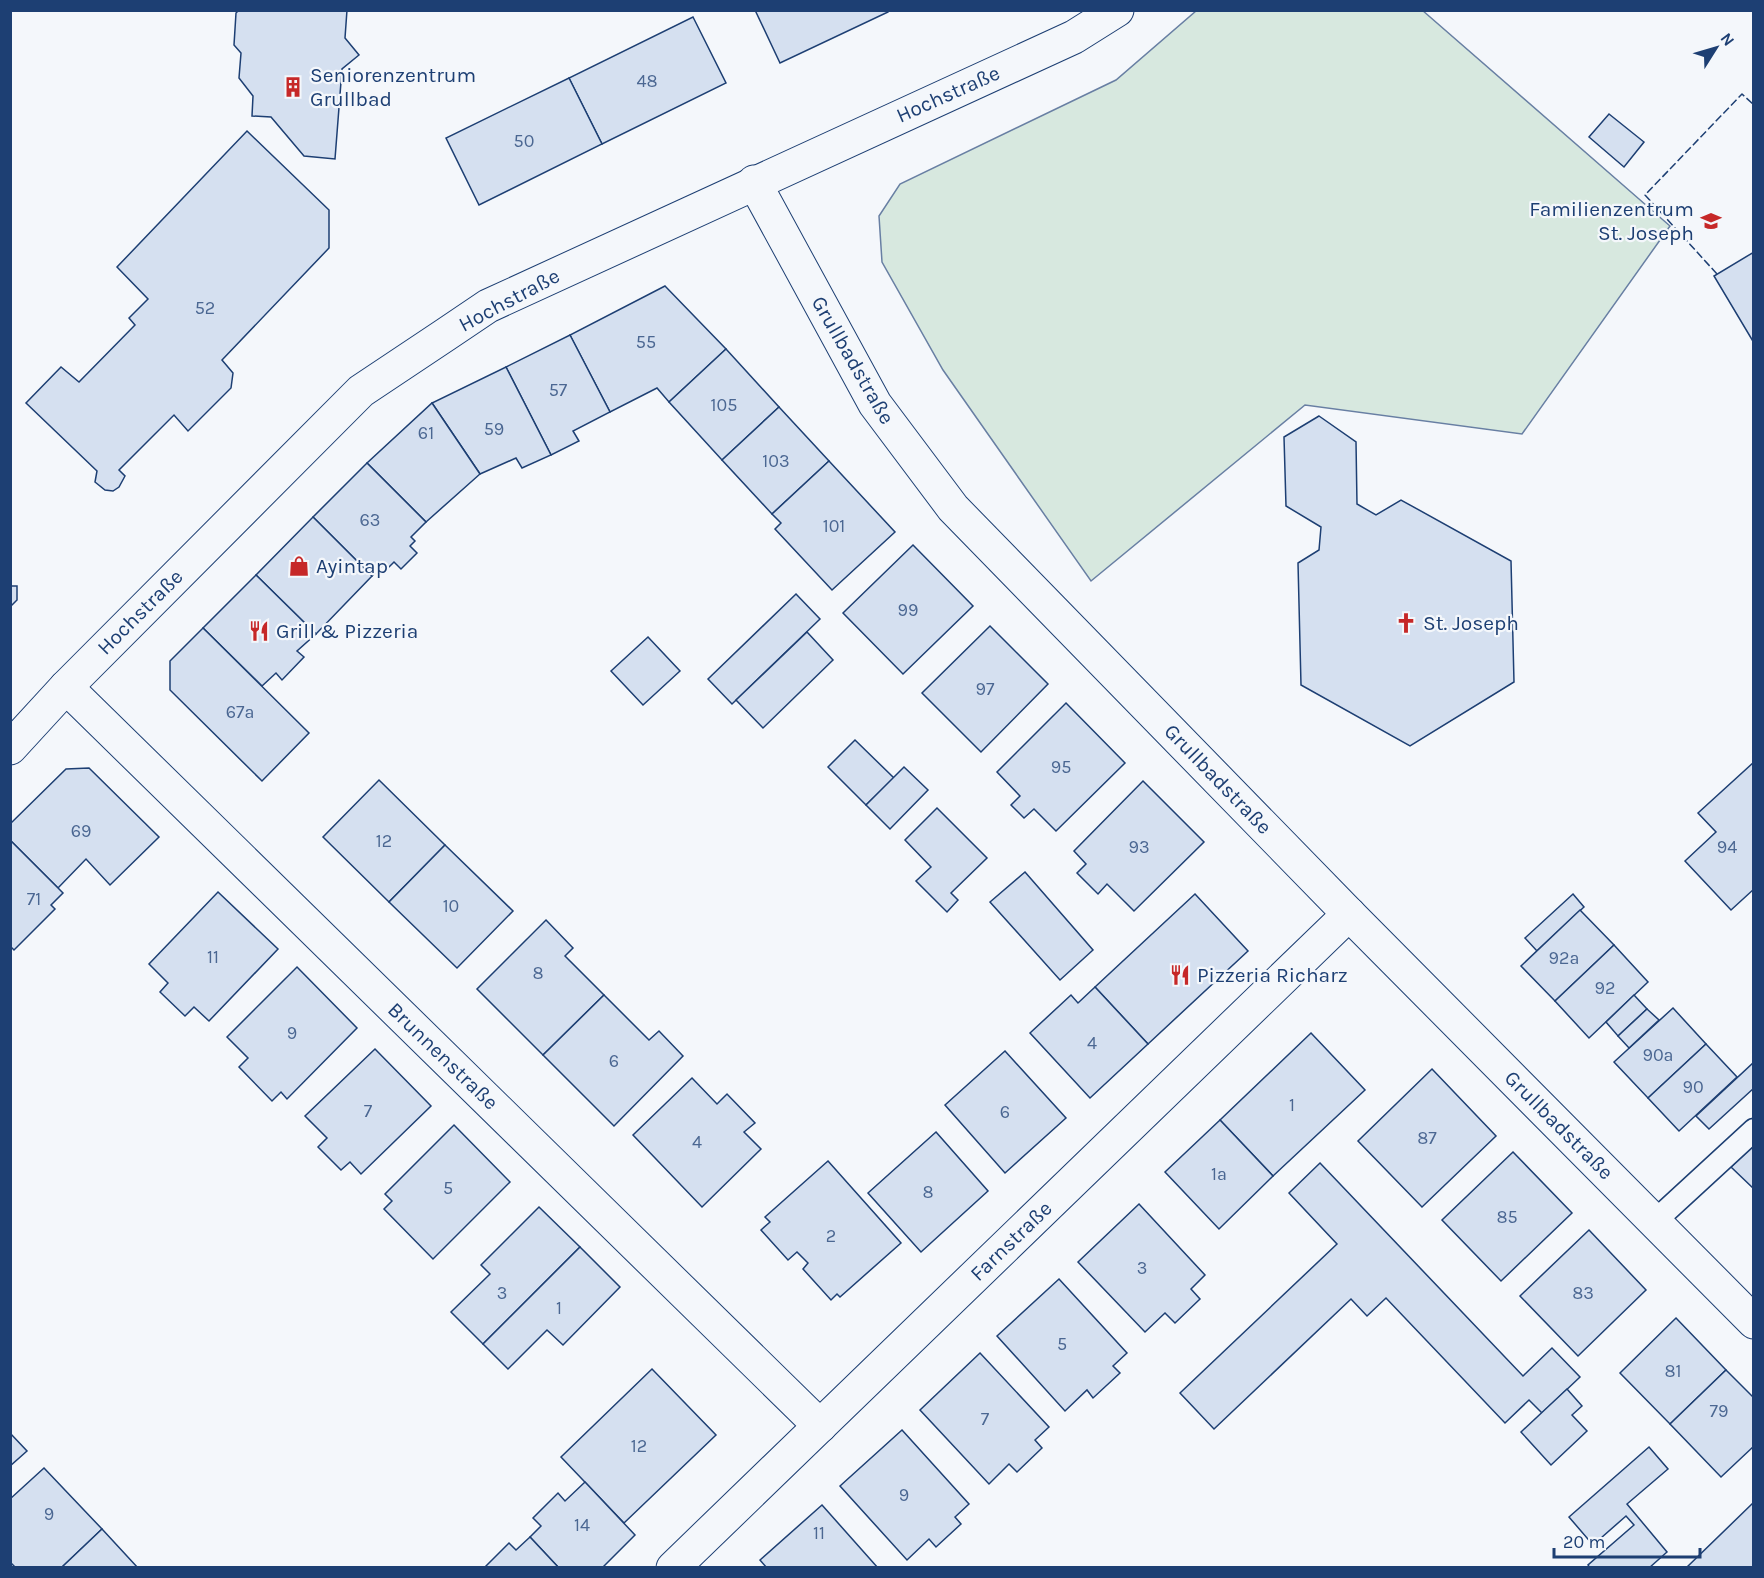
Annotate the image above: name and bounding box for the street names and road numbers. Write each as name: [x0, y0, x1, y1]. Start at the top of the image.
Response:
street label: Hochstraße: [893, 61, 1003, 127]
street label: Hochstraße: [454, 263, 564, 337]
street label: Grullbadstraße: [807, 292, 899, 428]
street label: Hochstraße: [92, 564, 188, 660]
street label: Grullbadstraße: [1159, 719, 1277, 839]
street label: Brunnenstraße: [383, 997, 503, 1115]
street label: Grullbadstraße: [1500, 1066, 1618, 1184]
street label: Farnstraße: [965, 1196, 1057, 1286]

